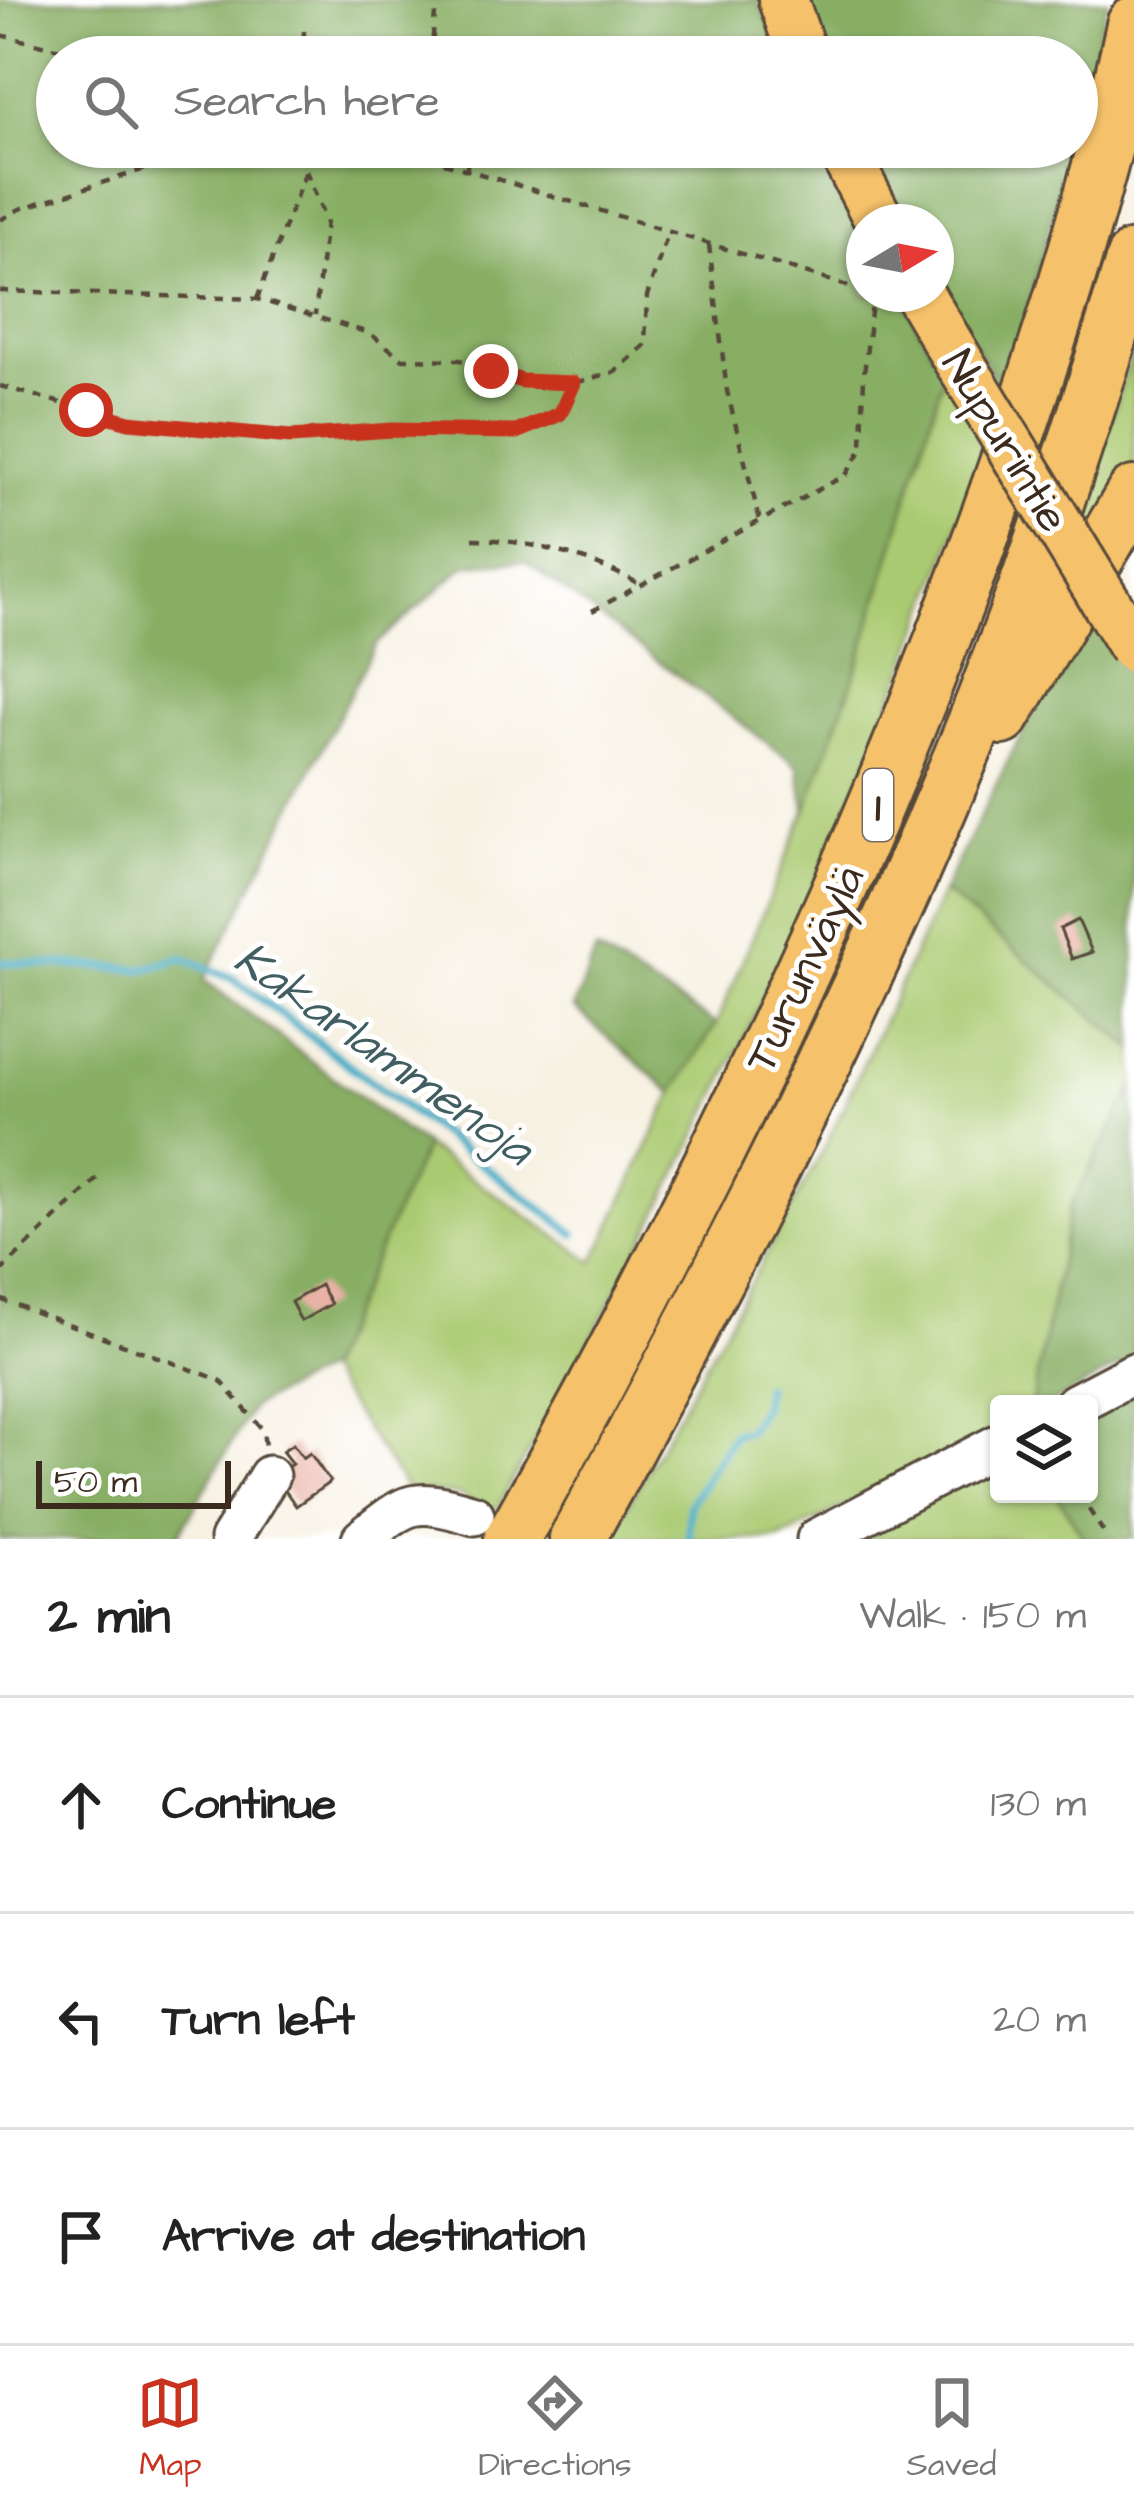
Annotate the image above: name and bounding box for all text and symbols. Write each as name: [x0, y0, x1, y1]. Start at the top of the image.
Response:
search box: [36, 36, 1098, 168]
icon: search: [78, 69, 144, 135]
text: Search here: [174, 71, 440, 133]
north arrow: [846, 204, 954, 312]
street label: Nupurintie: [926, 339, 1083, 544]
route end: [464, 344, 518, 398]
route start: [59, 383, 113, 437]
road number: 1: [863, 769, 893, 841]
street label: Turunväylä: [731, 855, 882, 1083]
water label: Kakarlammenoja: [221, 927, 548, 1183]
map controls: [990, 1395, 1098, 1503]
button: layers: [990, 1395, 1098, 1503]
scale bar: [36, 1455, 231, 1508]
text: 50 m: [54, 1459, 137, 1505]
text: 2 min: [48, 1582, 171, 1653]
text: Walk · 150 m: [860, 1590, 1086, 1644]
icon: ahead: [48, 1772, 114, 1838]
text: Continue: [162, 1774, 336, 1836]
text: 130 m: [991, 1778, 1086, 1832]
icon: left: [48, 1988, 114, 2054]
text: Turn left: [162, 1990, 355, 2052]
text: 20 m: [993, 1994, 1086, 2048]
icon: arrive: [48, 2204, 114, 2270]
text: Arrive at destination: [162, 2206, 585, 2268]
tab: Map: [137, 2370, 203, 2488]
tab: Directions: [478, 2370, 632, 2488]
tab: Saved: [907, 2370, 997, 2488]

